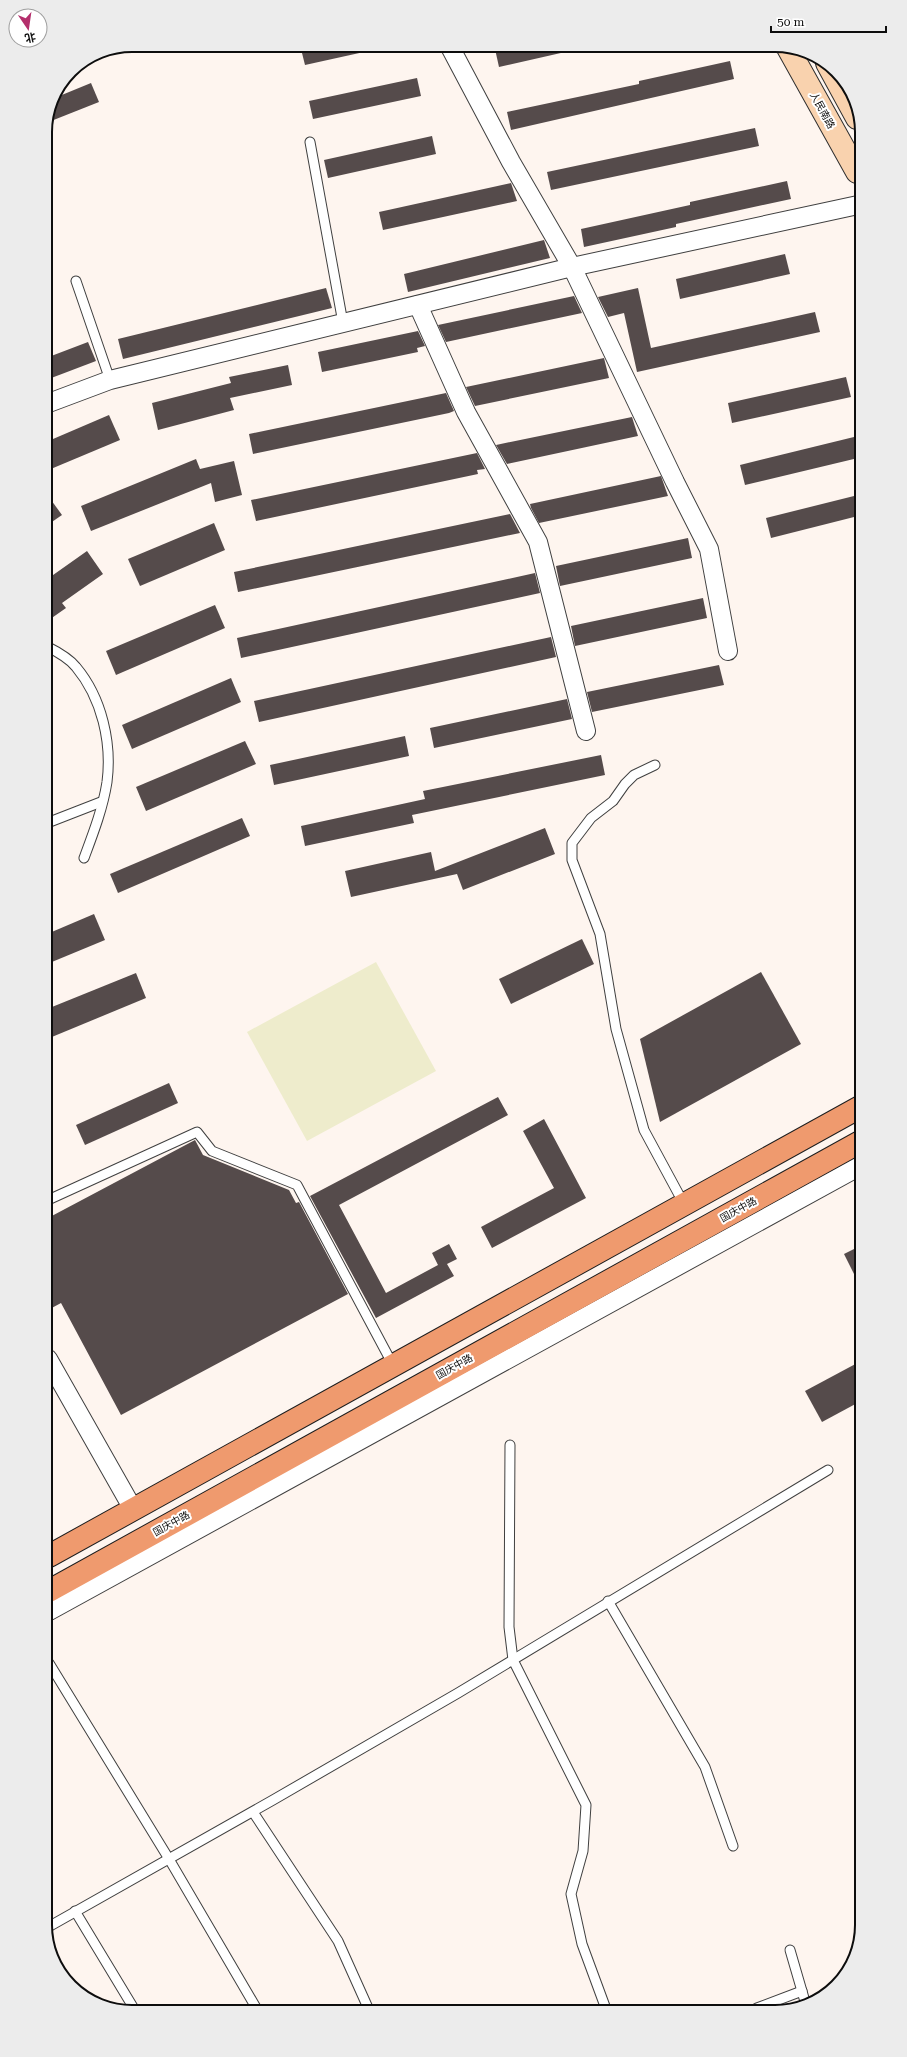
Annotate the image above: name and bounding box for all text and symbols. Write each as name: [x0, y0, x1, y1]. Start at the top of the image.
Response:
north arrow: [8, 8, 48, 48]
scale bar: [771, 8, 886, 34]
text: 50 m: [777, 15, 804, 29]
text: 北: [23, 30, 37, 45]
street label: 人民南路: [808, 90, 837, 130]
street label: 国庆中路: [718, 1195, 758, 1224]
street label: 国庆中路: [434, 1352, 474, 1381]
street label: 国庆中路: [151, 1509, 191, 1538]

